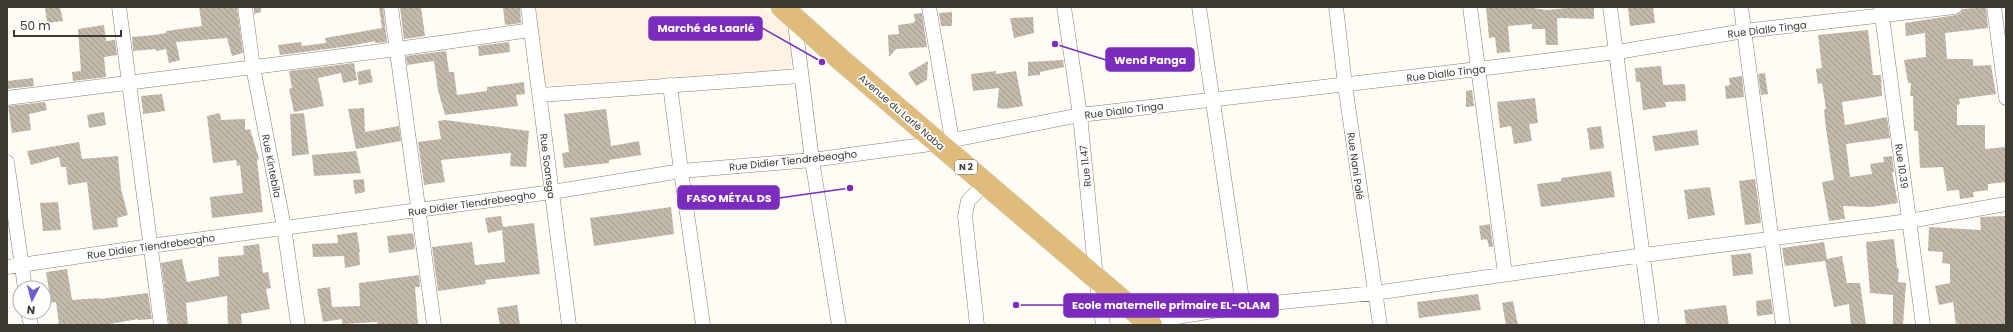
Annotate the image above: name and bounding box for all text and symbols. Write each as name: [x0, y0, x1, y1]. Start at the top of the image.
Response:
scale bar: [14, 12, 121, 38]
text: 50 m: [20, 17, 51, 34]
callout: Marché de Laarlé: [649, 17, 762, 40]
street label: Rue Diallo Tinga: [1727, 17, 1807, 42]
text: Marché de Laarlé: [658, 20, 755, 36]
callout: Wend Panga: [1106, 48, 1194, 71]
text: Wend Panga: [1114, 52, 1186, 68]
street label: Rue Diallo Tinga: [1406, 61, 1486, 86]
street label: Avenue du Larlé Naba: [855, 71, 948, 154]
street label: Rue Diallo Tinga: [1084, 98, 1164, 123]
street label: Rue Nani Palé: [1343, 131, 1368, 201]
street label: Rue Kintebila: [258, 133, 285, 199]
street label: Rue Soansga: [536, 133, 559, 199]
street label: Rue 10.39: [1891, 143, 1912, 189]
street label: Rue 11.47: [1076, 144, 1095, 187]
street label: Rue Didier Tiendrebeogho: [728, 146, 858, 175]
road number: N 2: [955, 160, 977, 174]
callout: FASO MÉTAL DS: [678, 186, 779, 209]
street label: Rue Didier Tiendrebeogho: [407, 187, 537, 220]
text: FASO MÉTAL DS: [687, 190, 772, 206]
street label: Rue Didier Tiendrebeogho: [86, 230, 216, 263]
north arrow: [12, 280, 52, 320]
callout: Ecole maternelle primaire EL-OLAM: [1064, 294, 1278, 317]
text: Ecole maternelle primaire EL-OLAM: [1072, 297, 1270, 313]
text: N: [26, 302, 36, 318]

